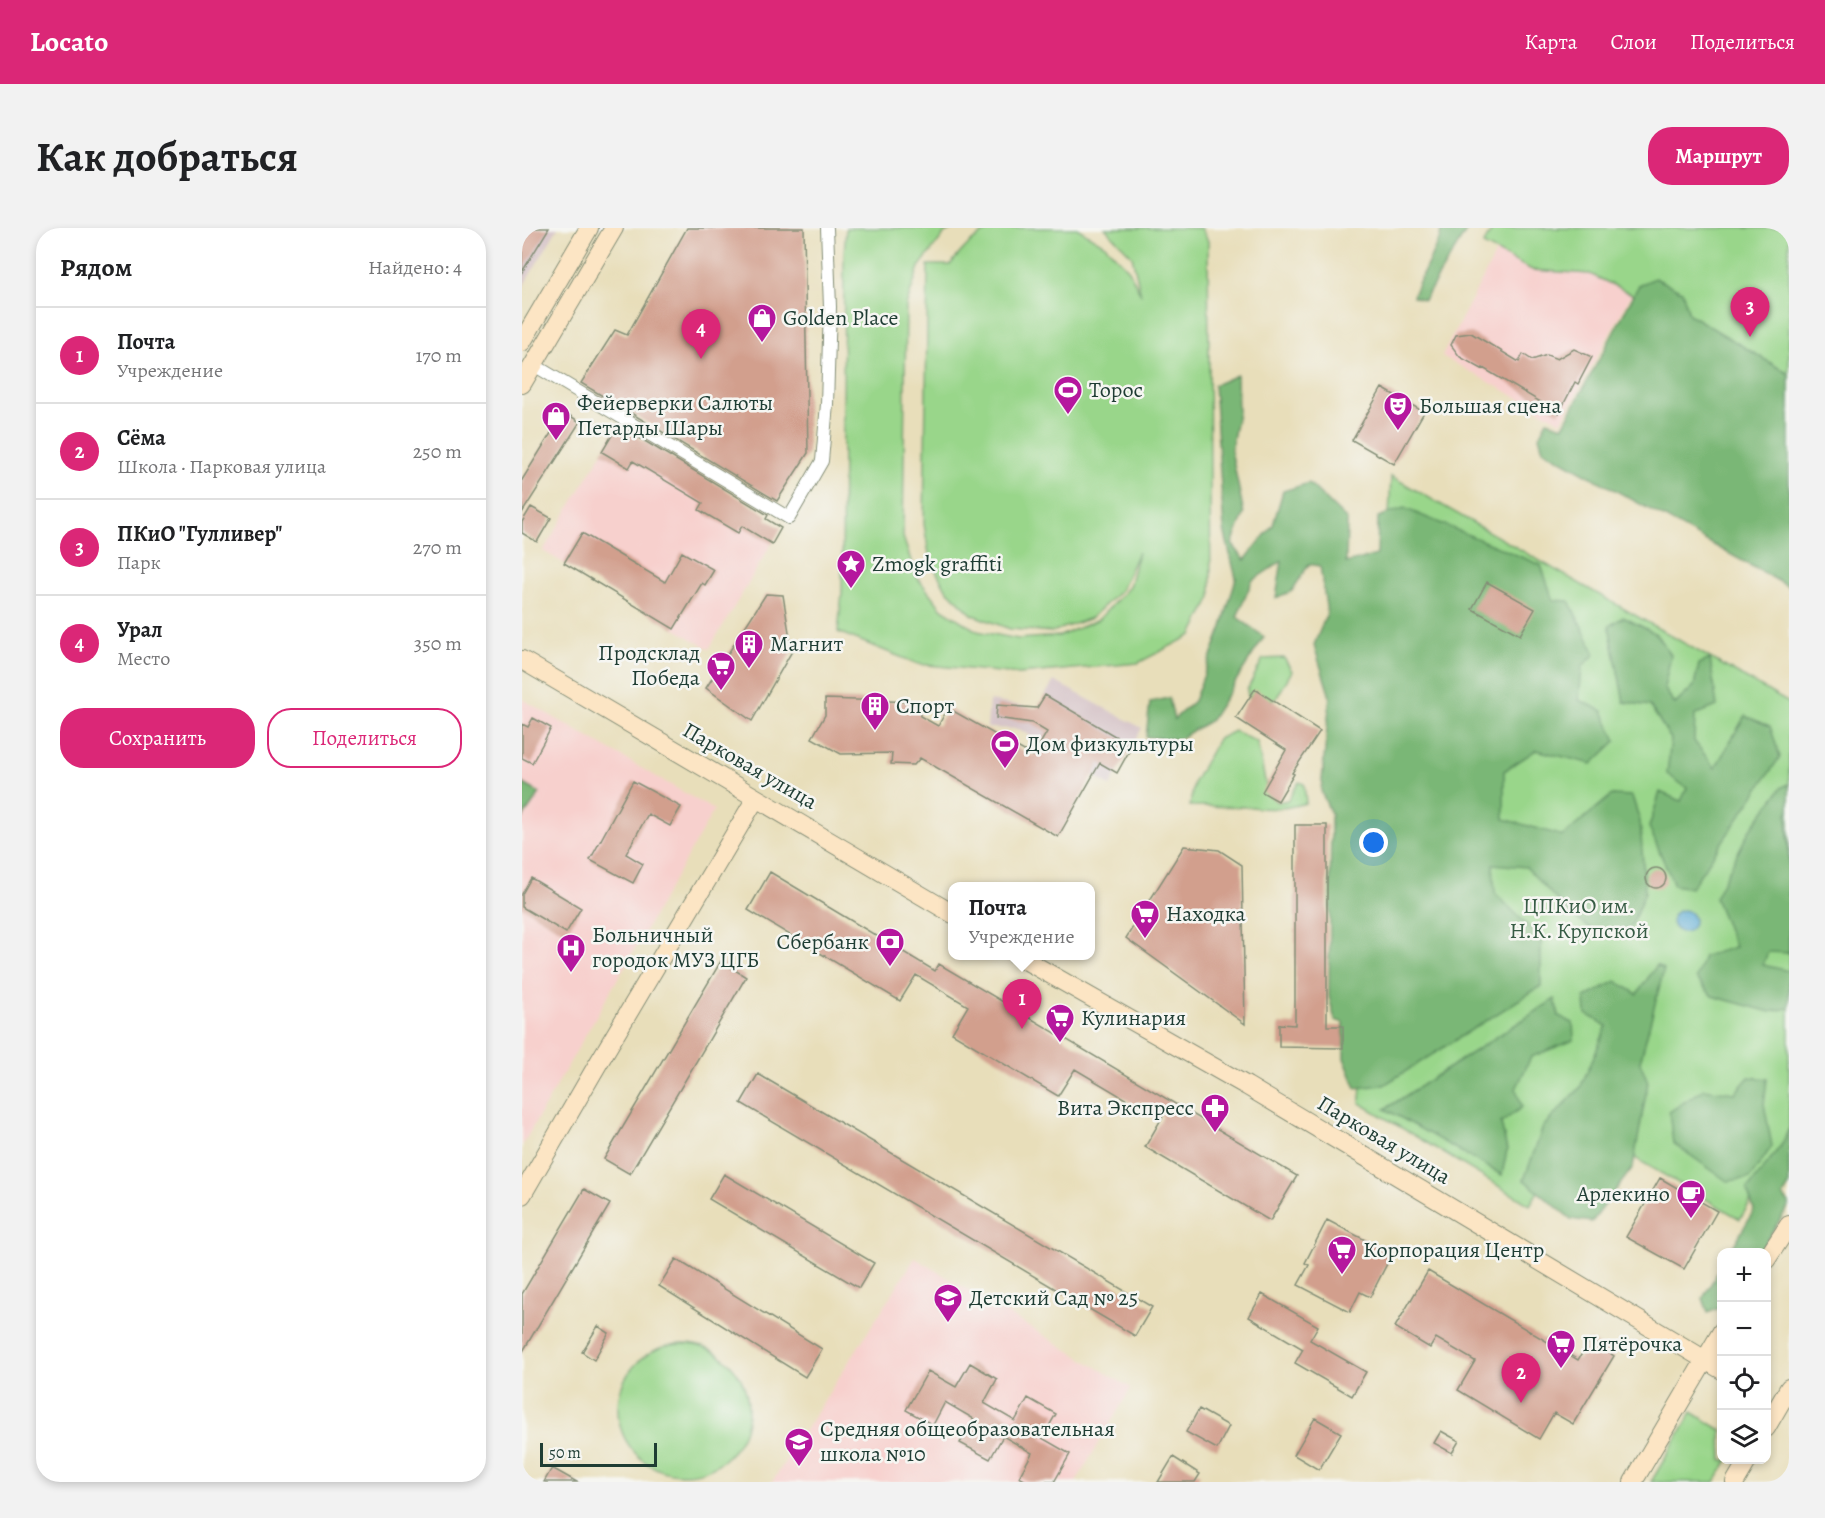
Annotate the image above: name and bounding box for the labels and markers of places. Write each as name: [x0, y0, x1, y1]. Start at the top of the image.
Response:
pin: 3: [1730, 288, 1770, 337]
shop icon: Golden Place: [746, 302, 778, 344]
place label: Golden Place: [783, 303, 898, 333]
pin: 4: [682, 310, 720, 359]
sports icon: Торос: [1052, 374, 1084, 416]
place label: Торос: [1089, 375, 1143, 405]
place label: Фейерверки Салюты Петарды Шары: [577, 388, 773, 443]
theatre icon: Большая сцена: [1382, 390, 1414, 432]
place label: Большая сцена: [1419, 391, 1563, 421]
shop icon: Фейерверки Салюты Петарды Шары: [540, 400, 572, 442]
place icon: Zmogk graffiti: [835, 548, 867, 590]
place label: Zmogk graffiti: [872, 549, 1003, 579]
building icon: Магнит: [733, 628, 765, 670]
place label: Магнит: [770, 629, 843, 659]
place label: Продсклад Победа: [598, 638, 701, 693]
supermarket icon: Продсклад Победа: [705, 650, 737, 692]
building icon: Спорт: [859, 690, 891, 732]
place label: Спорт: [896, 691, 955, 721]
sports icon: Дом физкультуры: [989, 728, 1021, 770]
place label: Дом физкультуры: [1026, 729, 1194, 759]
supermarket icon: Находка: [1129, 898, 1161, 940]
place label: Находка: [1166, 899, 1247, 929]
place label: Больничный городок МУЗ ЦГБ: [592, 920, 759, 975]
bank icon: Сбербанк: [874, 926, 906, 968]
place label: Сбербанк: [776, 927, 869, 957]
hospital icon: Больничный городок МУЗ ЦГБ: [555, 932, 587, 974]
pin: 1: [1002, 980, 1042, 1029]
supermarket icon: Кулинария: [1044, 1002, 1076, 1044]
place label: Кулинария: [1081, 1003, 1186, 1033]
pharmacy icon: Вита Экспресс: [1199, 1092, 1231, 1134]
place label: Вита Экспресс: [1057, 1093, 1194, 1123]
cafe icon: Арлекино: [1675, 1178, 1707, 1220]
place label: Арлекино: [1576, 1179, 1670, 1209]
supermarket icon: Корпорация Центр: [1326, 1234, 1358, 1276]
place label: Корпорация Центр: [1363, 1235, 1544, 1265]
school or university icon: Детский Сад № 25: [932, 1282, 964, 1324]
place label: Детский Сад № 25: [969, 1283, 1138, 1313]
supermarket icon: Пятёрочка: [1545, 1328, 1577, 1370]
place label: Пятёрочка: [1582, 1329, 1683, 1359]
pin: 2: [1502, 1354, 1540, 1403]
place label: Средняя общеобразовательная школа №10: [820, 1414, 1115, 1469]
school or university icon: Средняя общеобразовательная школа №10: [783, 1426, 815, 1468]

